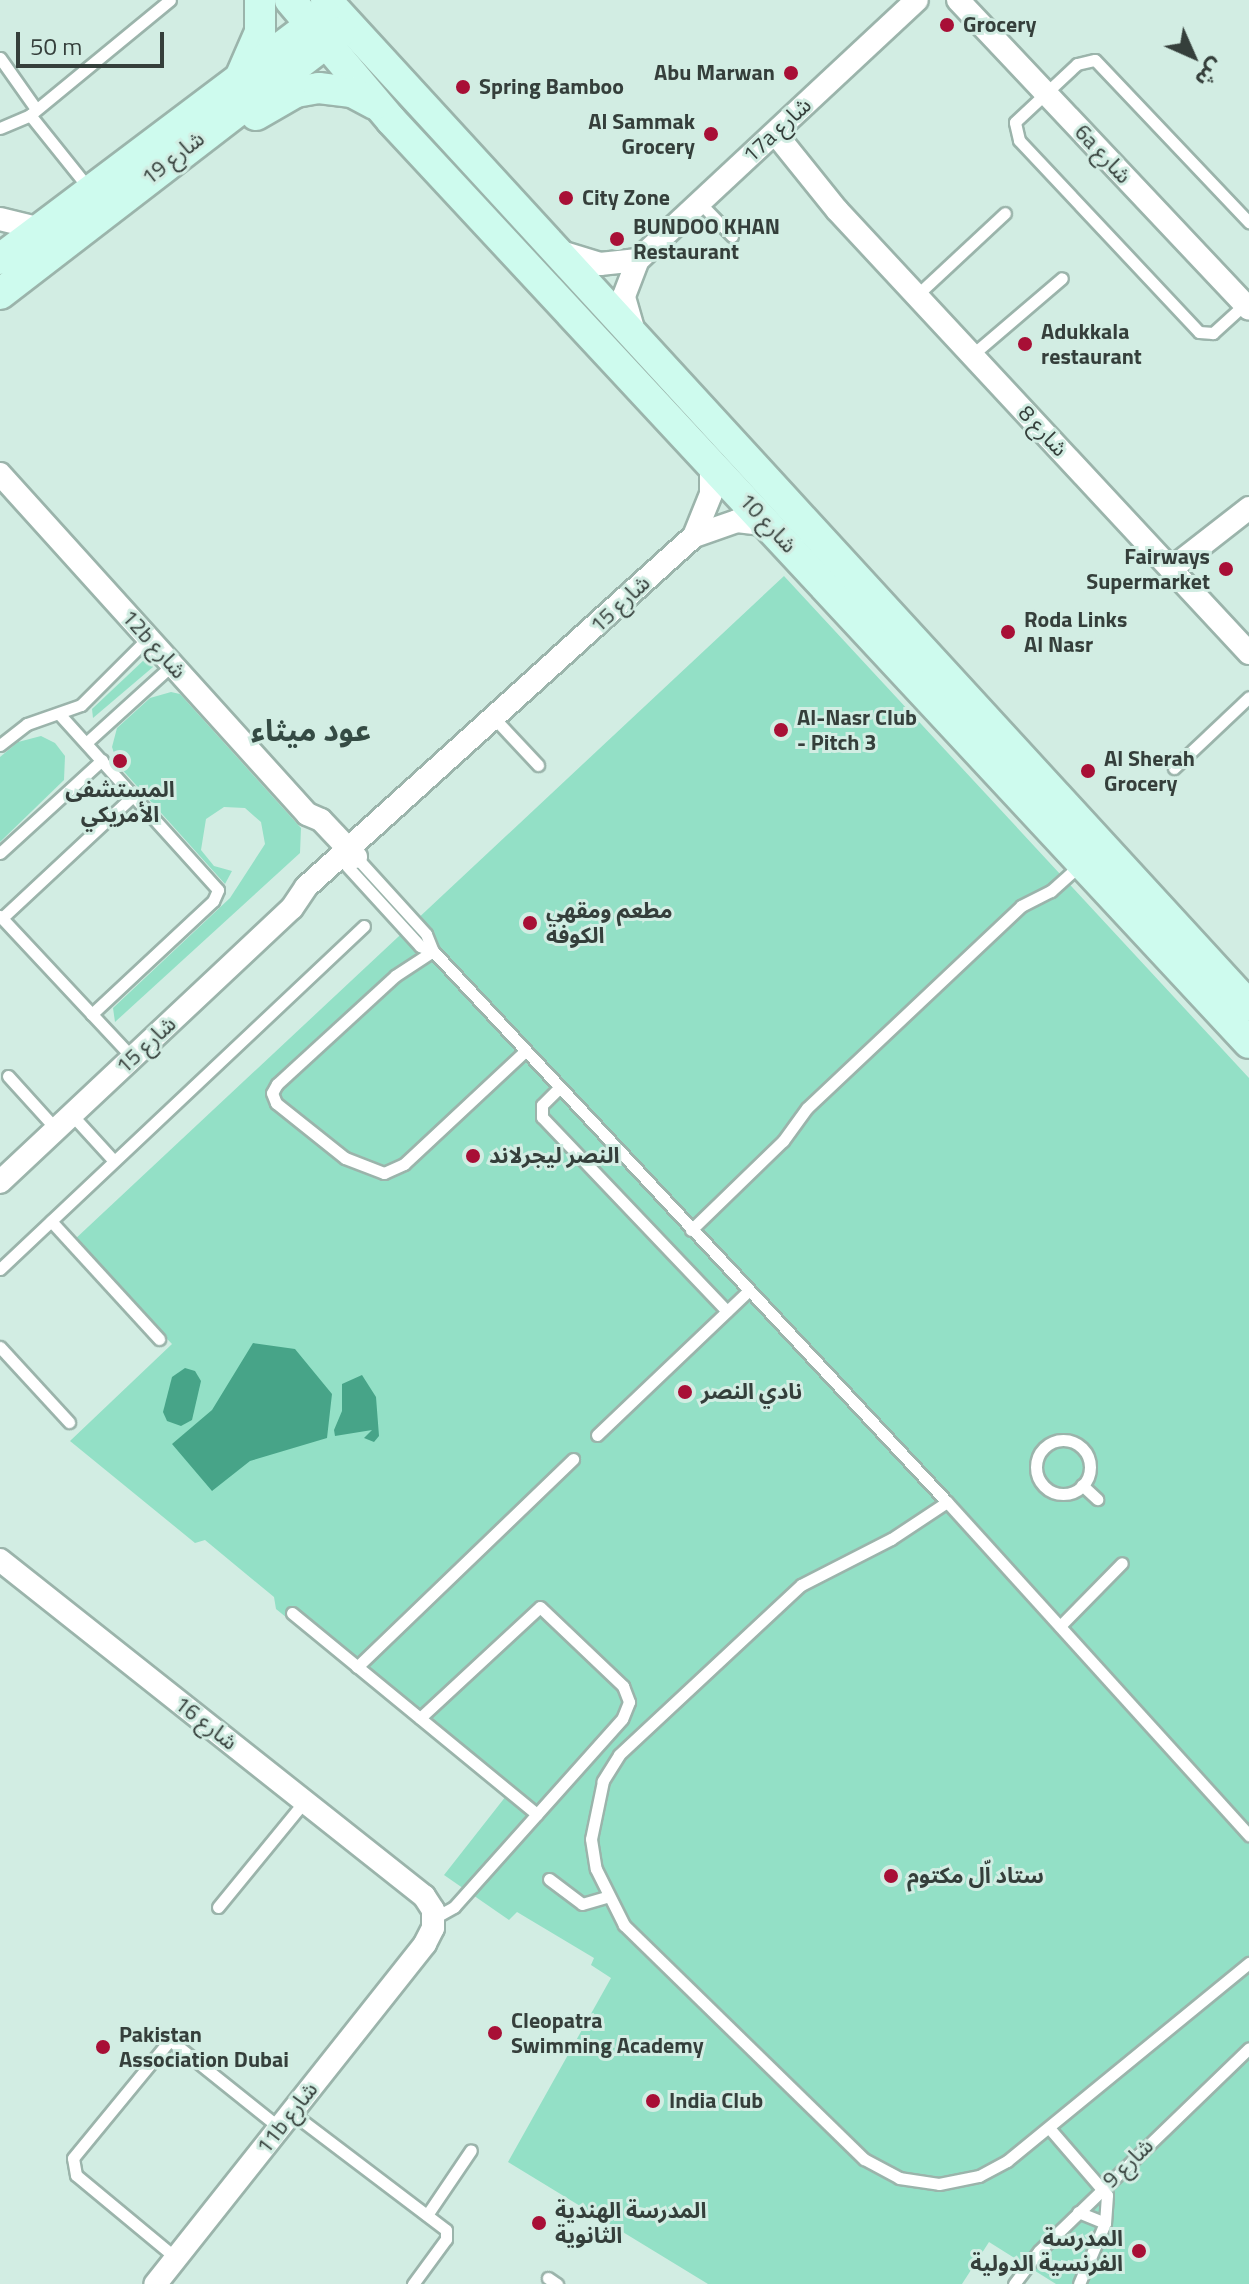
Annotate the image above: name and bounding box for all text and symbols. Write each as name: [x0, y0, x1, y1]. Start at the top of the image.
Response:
place label: Grocery: [963, 12, 1036, 38]
scale bar: [20, 16, 168, 66]
marker: Grocery: [938, 16, 956, 34]
north arrow: [1153, 16, 1233, 96]
text: 50 m: [30, 28, 82, 64]
text: ش: [1187, 50, 1233, 96]
place label: Abu Marwan: [654, 60, 775, 86]
marker: Abu Marwan: [782, 64, 800, 82]
place label: Spring Bamboo: [479, 74, 624, 100]
marker: Spring Bamboo: [454, 78, 472, 96]
street label: 17a شارع: [738, 92, 816, 168]
place label: Al Sammak Grocery: [588, 108, 695, 160]
street label: 6a شارع: [1069, 119, 1137, 189]
street label: شارع 19: [136, 125, 210, 191]
marker: Al Sammak Grocery: [702, 125, 720, 143]
place label: City Zone: [582, 185, 670, 211]
marker: City Zone: [557, 189, 575, 207]
place label: BUNDOO KHAN Restaurant: [633, 213, 780, 264]
marker: BUNDOO KHAN Restaurant: [608, 230, 626, 248]
place label: Adukkala restaurant: [1041, 318, 1142, 370]
marker: Adukkala restaurant: [1016, 335, 1034, 353]
street label: شارع 8: [1013, 400, 1073, 462]
street label: شارع 10: [734, 488, 802, 558]
place label: Fairways Supermarket: [1086, 543, 1210, 594]
marker: Fairways Supermarket: [1217, 560, 1235, 578]
street label: شارع 15: [585, 570, 655, 638]
street label: 12b شارع: [116, 604, 192, 684]
place label: Roda Links Al Nasr: [1024, 606, 1127, 658]
marker: Roda Links Al Nasr: [999, 623, 1017, 641]
place label: Al-Nasr Club - Pitch 3: [797, 704, 917, 756]
district label: عود ميثاء: [251, 712, 371, 748]
marker: Al-Nasr Club - Pitch 3: [772, 721, 790, 739]
place label: Al Sherah Grocery: [1104, 745, 1195, 796]
marker: المستشفى الأمريكي: [109, 750, 131, 772]
marker: Al Sherah Grocery: [1079, 762, 1097, 780]
place label: المستشفى الأمريكي: [65, 776, 175, 828]
place label: مطعم ومقهى الكوفة: [546, 897, 673, 948]
marker: مطعم ومقهى الكوفة: [521, 914, 539, 932]
street label: شارع 15: [111, 1011, 181, 1079]
place label: النصر ليجرلاند: [489, 1143, 620, 1169]
marker: النصر ليجرلاند: [464, 1147, 482, 1165]
place label: نادي النصر: [701, 1379, 802, 1405]
marker: نادي النصر: [676, 1383, 694, 1401]
street label: شارع 16: [169, 1690, 243, 1756]
place label: ستاد اّل مكتوم: [907, 1863, 1044, 1889]
marker: ستاد اّل مكتوم: [882, 1867, 900, 1885]
place label: Cleopatra Swimming Academy: [511, 2007, 704, 2058]
place label: Pakistan Association Dubai: [119, 2021, 289, 2072]
marker: Cleopatra Swimming Academy: [486, 2024, 504, 2042]
marker: Pakistan Association Dubai: [94, 2038, 112, 2056]
street label: 11b شارع: [251, 2077, 323, 2159]
place label: India Club: [669, 2088, 763, 2114]
marker: India Club: [644, 2092, 662, 2110]
street label: شارع 9: [1097, 2133, 1159, 2193]
place label: المدرسة الهندية الثانوية: [555, 2197, 706, 2248]
marker: المدرسة الهندية الثانوية: [530, 2214, 548, 2232]
place label: المدرسة الفرنسية الدولية: [970, 2225, 1123, 2276]
marker: المدرسة الفرنسية الدولية: [1130, 2242, 1148, 2260]

